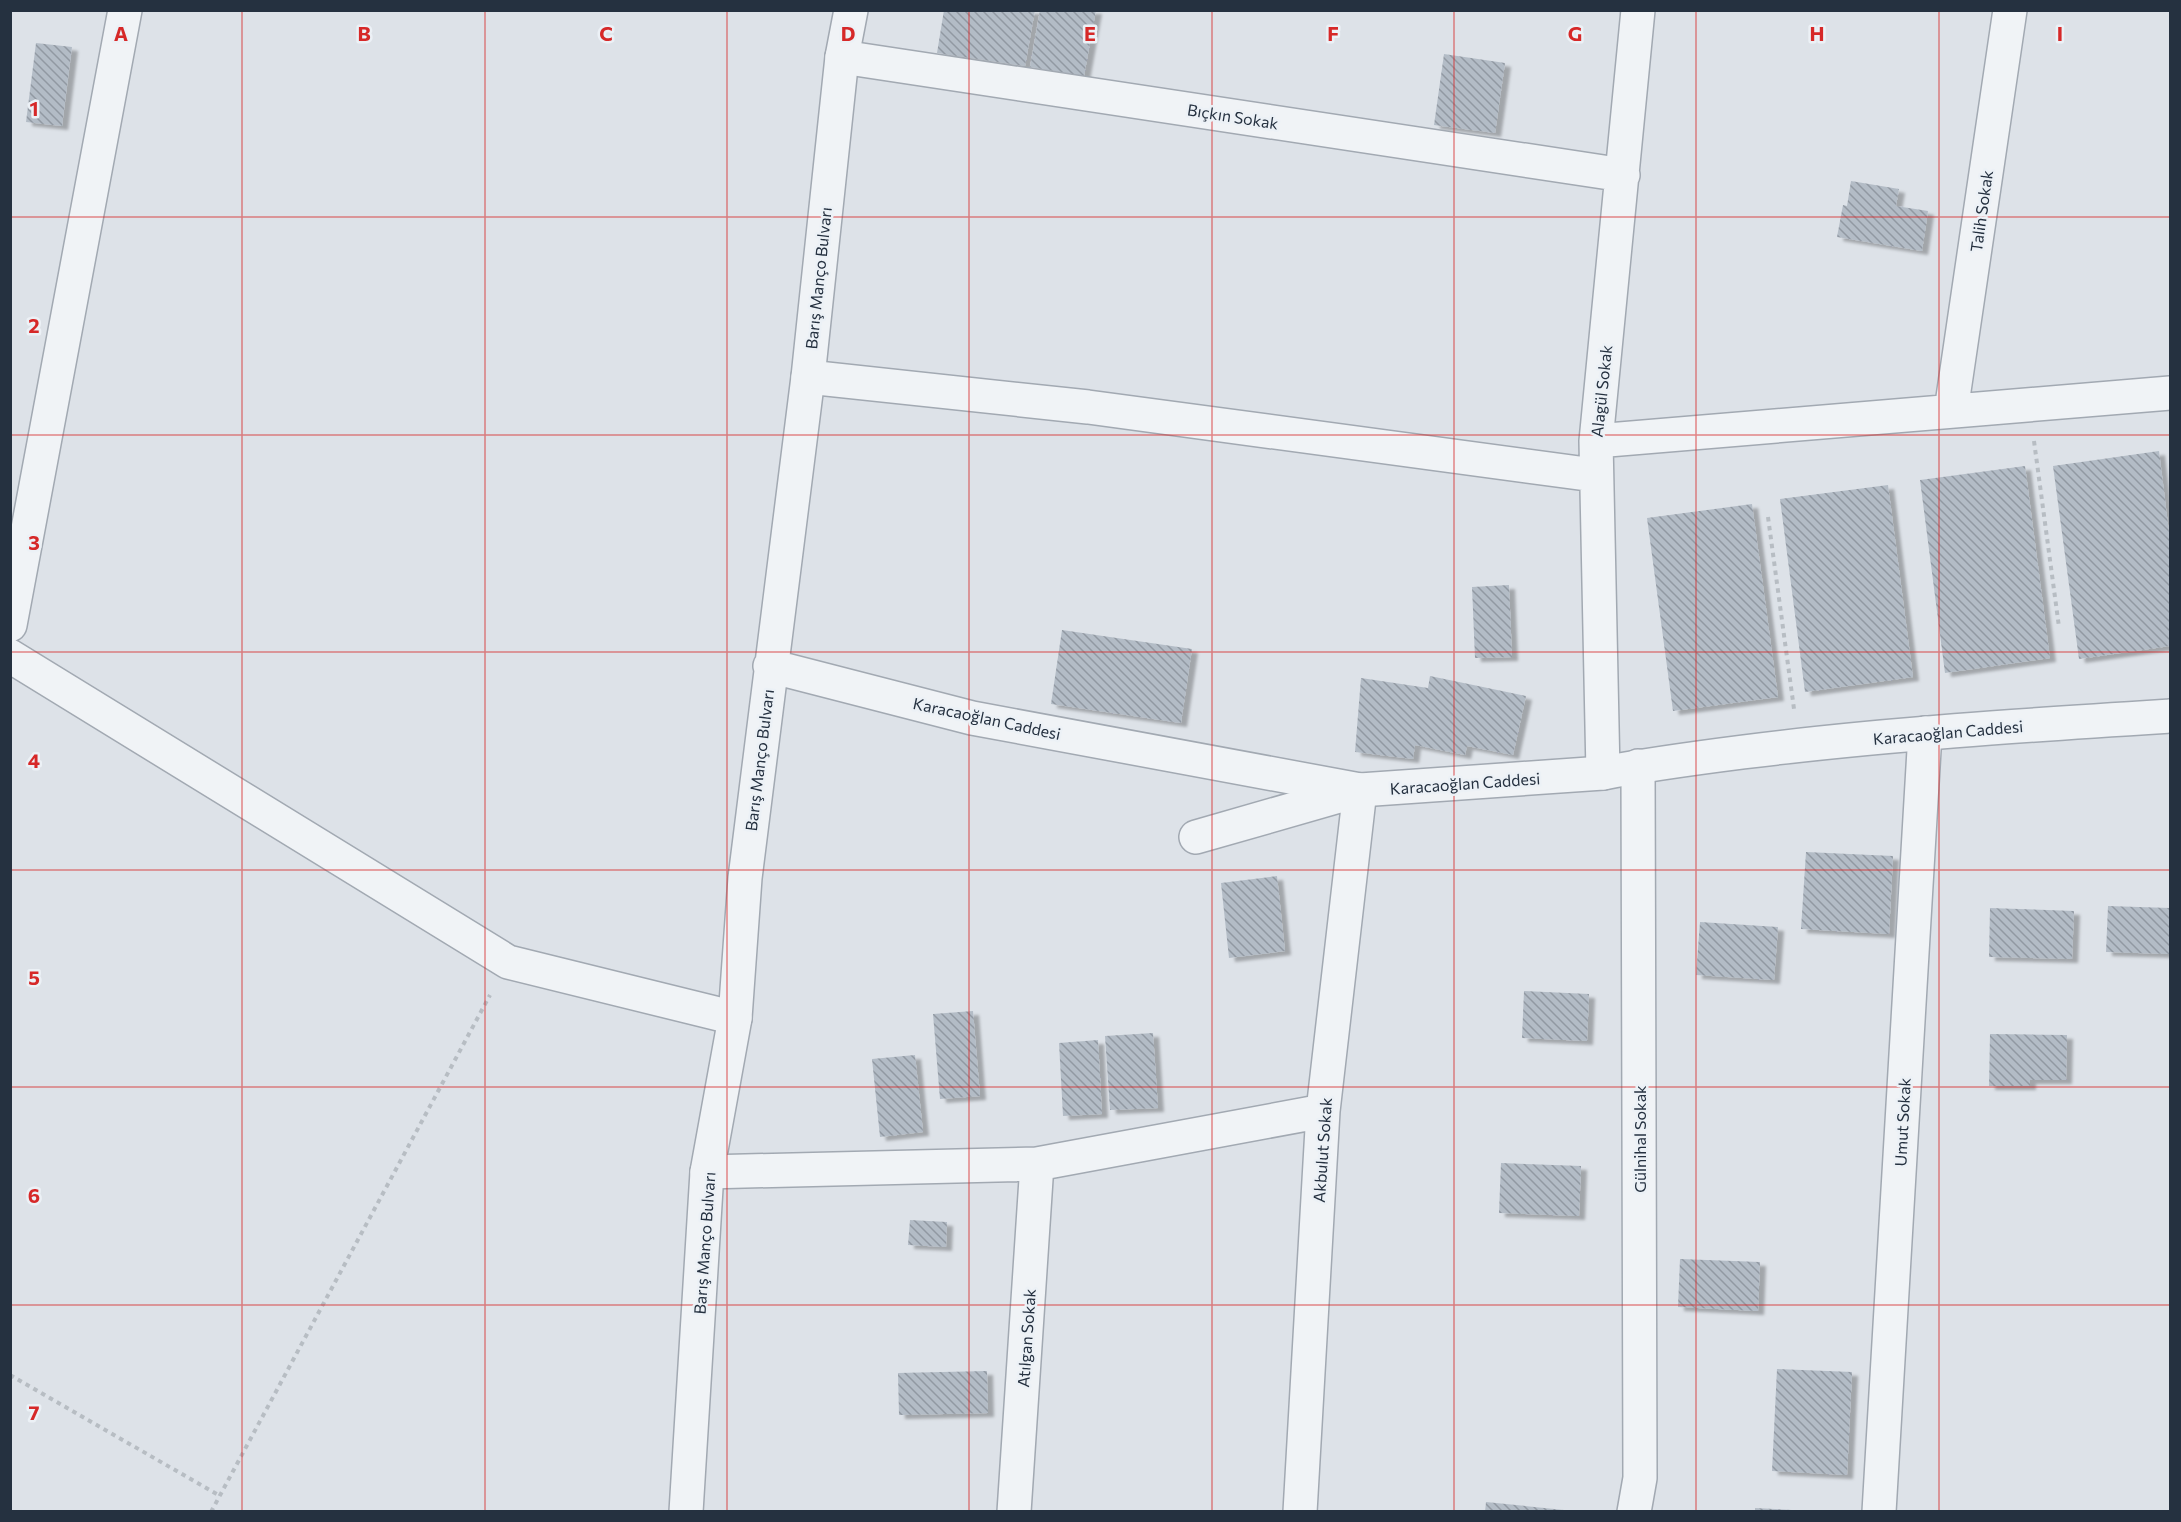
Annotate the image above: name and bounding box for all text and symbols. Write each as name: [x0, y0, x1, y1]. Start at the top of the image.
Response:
text: A: [114, 21, 128, 45]
text: B: [357, 21, 371, 45]
text: C: [599, 21, 613, 45]
text: D: [841, 21, 855, 45]
text: E: [1084, 21, 1096, 45]
text: F: [1327, 21, 1339, 45]
text: G: [1568, 21, 1582, 45]
text: H: [1810, 21, 1825, 45]
text: I: [2057, 21, 2063, 45]
text: 1: [29, 96, 39, 120]
street label: Bıçkın Sokak: [1186, 99, 1280, 133]
street label: Talih Sokak: [1966, 169, 1996, 253]
street label: Barış Manço Bulvarı: [801, 206, 835, 350]
text: 2: [28, 313, 40, 337]
street label: Alagül Sokak: [1587, 344, 1615, 438]
text: 3: [28, 530, 40, 554]
street label: Barış Manço Bulvarı: [741, 688, 777, 832]
street label: Karacaoğlan Caddesi: [911, 693, 1063, 743]
street label: Karacaoğlan Caddesi: [1872, 716, 2024, 748]
text: 4: [28, 748, 40, 772]
street label: Karacaoğlan Caddesi: [1389, 768, 1541, 798]
text: 5: [28, 965, 40, 989]
street label: Umut Sokak: [1890, 1077, 1914, 1167]
street label: Gülnihal Sokak: [1630, 1085, 1649, 1193]
street label: Akbulut Sokak: [1309, 1096, 1335, 1203]
street label: Barış Manço Bulvarı: [690, 1171, 718, 1315]
text: 6: [28, 1183, 40, 1207]
street label: Atılgan Sokak: [1013, 1288, 1039, 1388]
text: 7: [29, 1400, 40, 1424]

